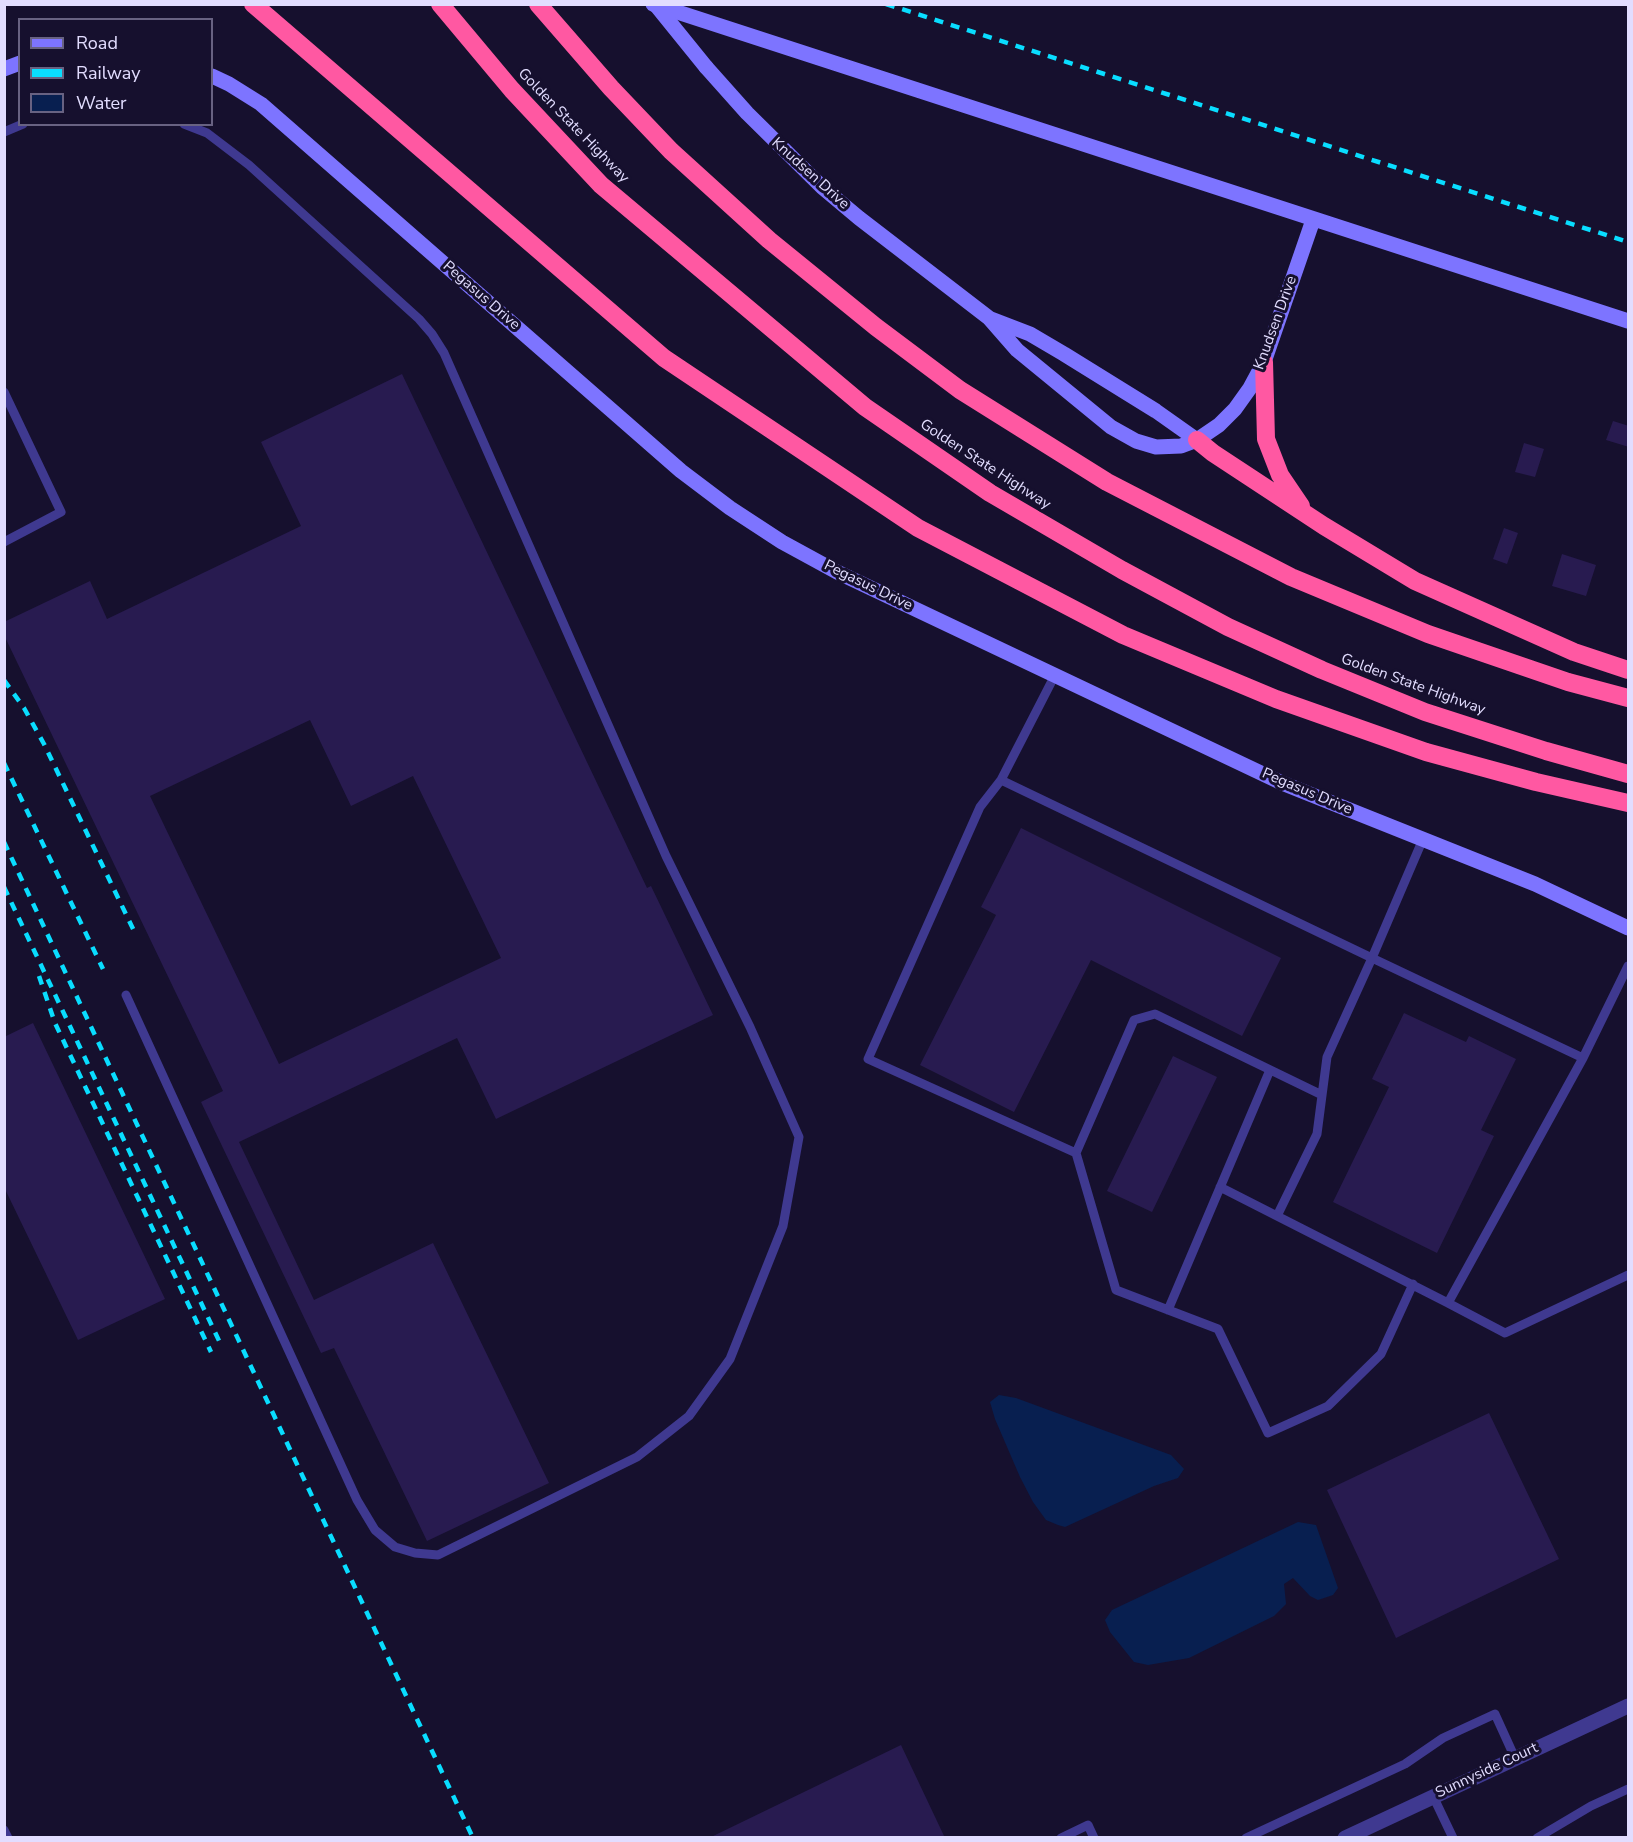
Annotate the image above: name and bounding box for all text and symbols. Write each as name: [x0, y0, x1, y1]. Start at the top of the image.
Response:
legend: [18, 18, 213, 126]
text: Road: [76, 31, 118, 55]
text: Railway: [76, 61, 141, 85]
street label: Golden State Highway: [514, 65, 632, 187]
text: Water: [76, 91, 127, 115]
street label: Knudsen Drive: [767, 134, 853, 214]
street label: Pegasus Drive: [439, 258, 523, 334]
street label: Knudsen Drive: [1251, 274, 1301, 372]
street label: Golden State Highway: [916, 416, 1054, 514]
street label: Pegasus Drive: [821, 557, 915, 615]
street label: Golden State Highway: [1338, 651, 1488, 719]
street label: Pegasus Drive: [1259, 765, 1355, 819]
street label: Sunnyside Court: [1433, 1739, 1541, 1803]

